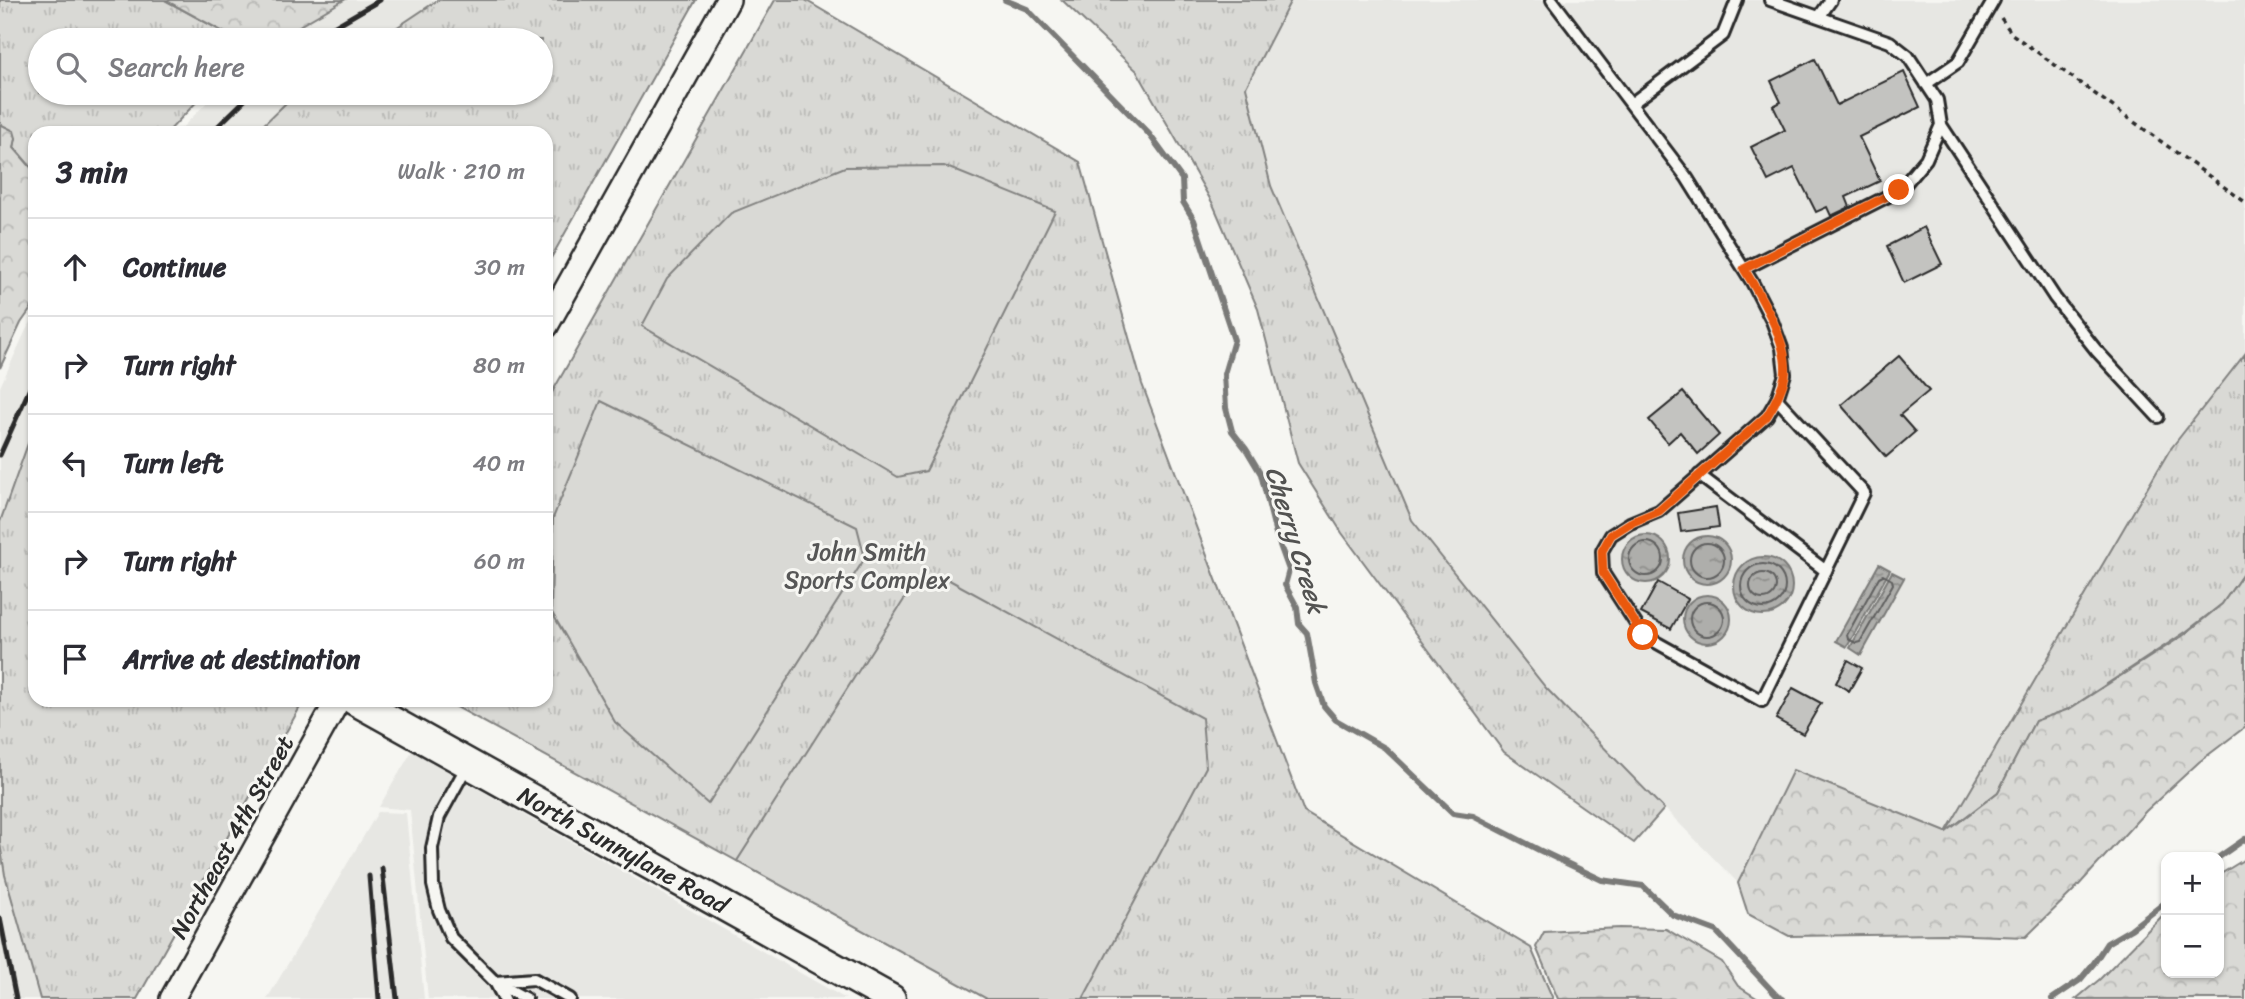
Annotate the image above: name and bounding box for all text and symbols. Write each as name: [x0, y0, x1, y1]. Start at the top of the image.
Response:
search box: [28, 28, 553, 105]
text: Search here: [108, 44, 245, 90]
icon: search: [52, 48, 90, 86]
text: 3 min: [56, 145, 128, 199]
text: Walk · 210 m: [398, 151, 525, 192]
route end: [1883, 174, 1914, 205]
text: Continue: [123, 244, 226, 290]
text: 30 m: [474, 247, 525, 288]
icon: ahead: [56, 248, 94, 286]
text: Turn right: [123, 342, 236, 388]
text: 80 m: [473, 345, 525, 386]
icon: right: [56, 346, 94, 384]
text: Turn left: [123, 440, 223, 486]
text: 40 m: [472, 443, 525, 484]
icon: left: [56, 444, 94, 482]
water label: Cherry Creek: [1252, 460, 1341, 622]
park label: John Smith Sports Complex: [784, 531, 951, 601]
text: Turn right: [123, 538, 236, 584]
text: 60 m: [474, 541, 525, 582]
icon: right: [56, 542, 94, 580]
route start: [1627, 619, 1658, 650]
text: Arrive at destination: [123, 636, 360, 682]
icon: arrive: [56, 640, 94, 678]
street label: Northeast 4th Street: [158, 727, 306, 947]
street label: North Sunnylane Road: [510, 774, 738, 926]
map controls: [2161, 852, 2224, 978]
button: +: [2161, 852, 2224, 915]
button: −: [2161, 915, 2224, 978]

